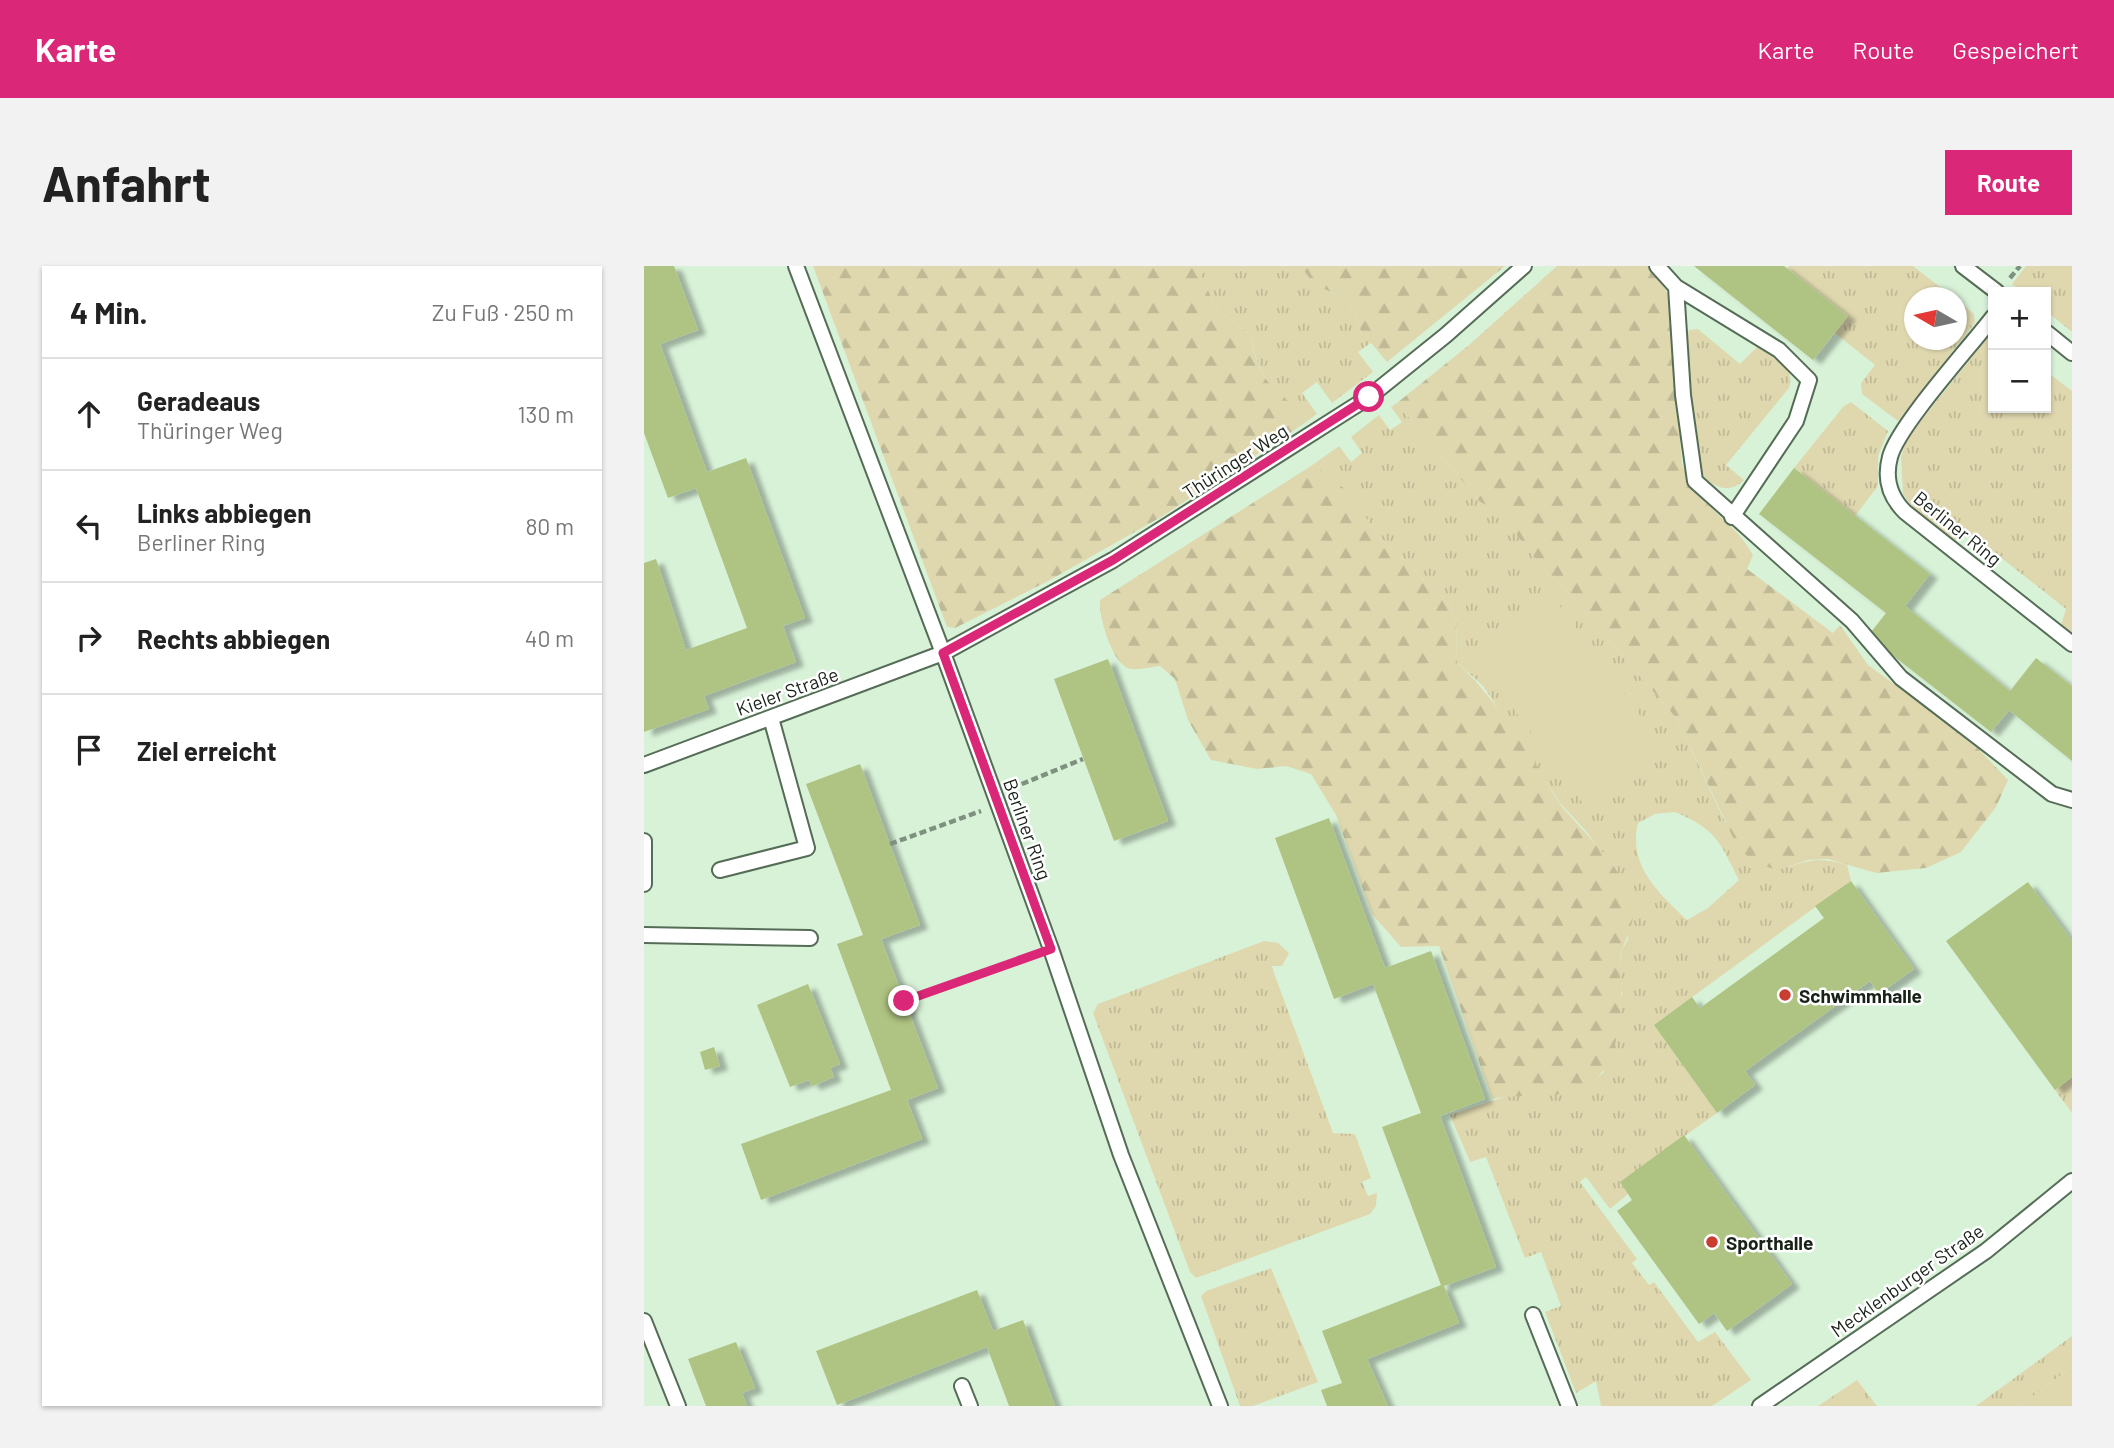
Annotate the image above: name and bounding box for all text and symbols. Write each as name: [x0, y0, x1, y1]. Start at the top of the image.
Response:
text: Karte: [35, 29, 116, 69]
text: Karte: [1757, 35, 1815, 64]
text: Route: [1853, 35, 1914, 64]
text: Gespeichert: [1952, 35, 2079, 64]
button: Route: [1945, 150, 2072, 215]
text: Anfahrt: [42, 153, 211, 212]
north arrow: [1904, 287, 1967, 350]
map controls: [1988, 287, 2051, 413]
button: +: [1988, 287, 2051, 350]
text: 4 Min.: [70, 294, 148, 330]
text: Zu Fuß · 250 m: [432, 298, 574, 326]
button: −: [1988, 350, 2051, 413]
route start: [1353, 381, 1384, 412]
text: Geradeaus: [137, 385, 260, 416]
icon: ahead: [70, 395, 108, 433]
text: 130 m: [517, 400, 574, 428]
text: Thüringer Weg: [137, 416, 283, 444]
street label: Thüringer Weg: [1178, 419, 1292, 503]
street label: Berliner Ring: [1910, 486, 2006, 570]
text: Links abbiegen: [137, 497, 311, 528]
icon: left: [70, 507, 108, 545]
text: 80 m: [525, 512, 574, 540]
text: Berliner Ring: [137, 528, 265, 556]
icon: right: [70, 619, 108, 657]
text: Rechts abbiegen: [137, 623, 330, 654]
text: 40 m: [525, 624, 574, 652]
street label: Kieler Straße: [733, 662, 841, 720]
icon: arrive: [70, 731, 108, 769]
text: Ziel erreicht: [137, 735, 277, 766]
street label: Berliner Ring: [999, 775, 1057, 883]
place label: Schwimmhalle: [1799, 984, 1922, 1007]
route end: [888, 985, 919, 1016]
marker: Schwimmhalle: [1777, 987, 1793, 1003]
street label: Mecklenburger Straße: [1826, 1219, 1988, 1341]
place label: Sporthalle: [1726, 1231, 1813, 1254]
marker: Sporthalle: [1704, 1234, 1720, 1250]

